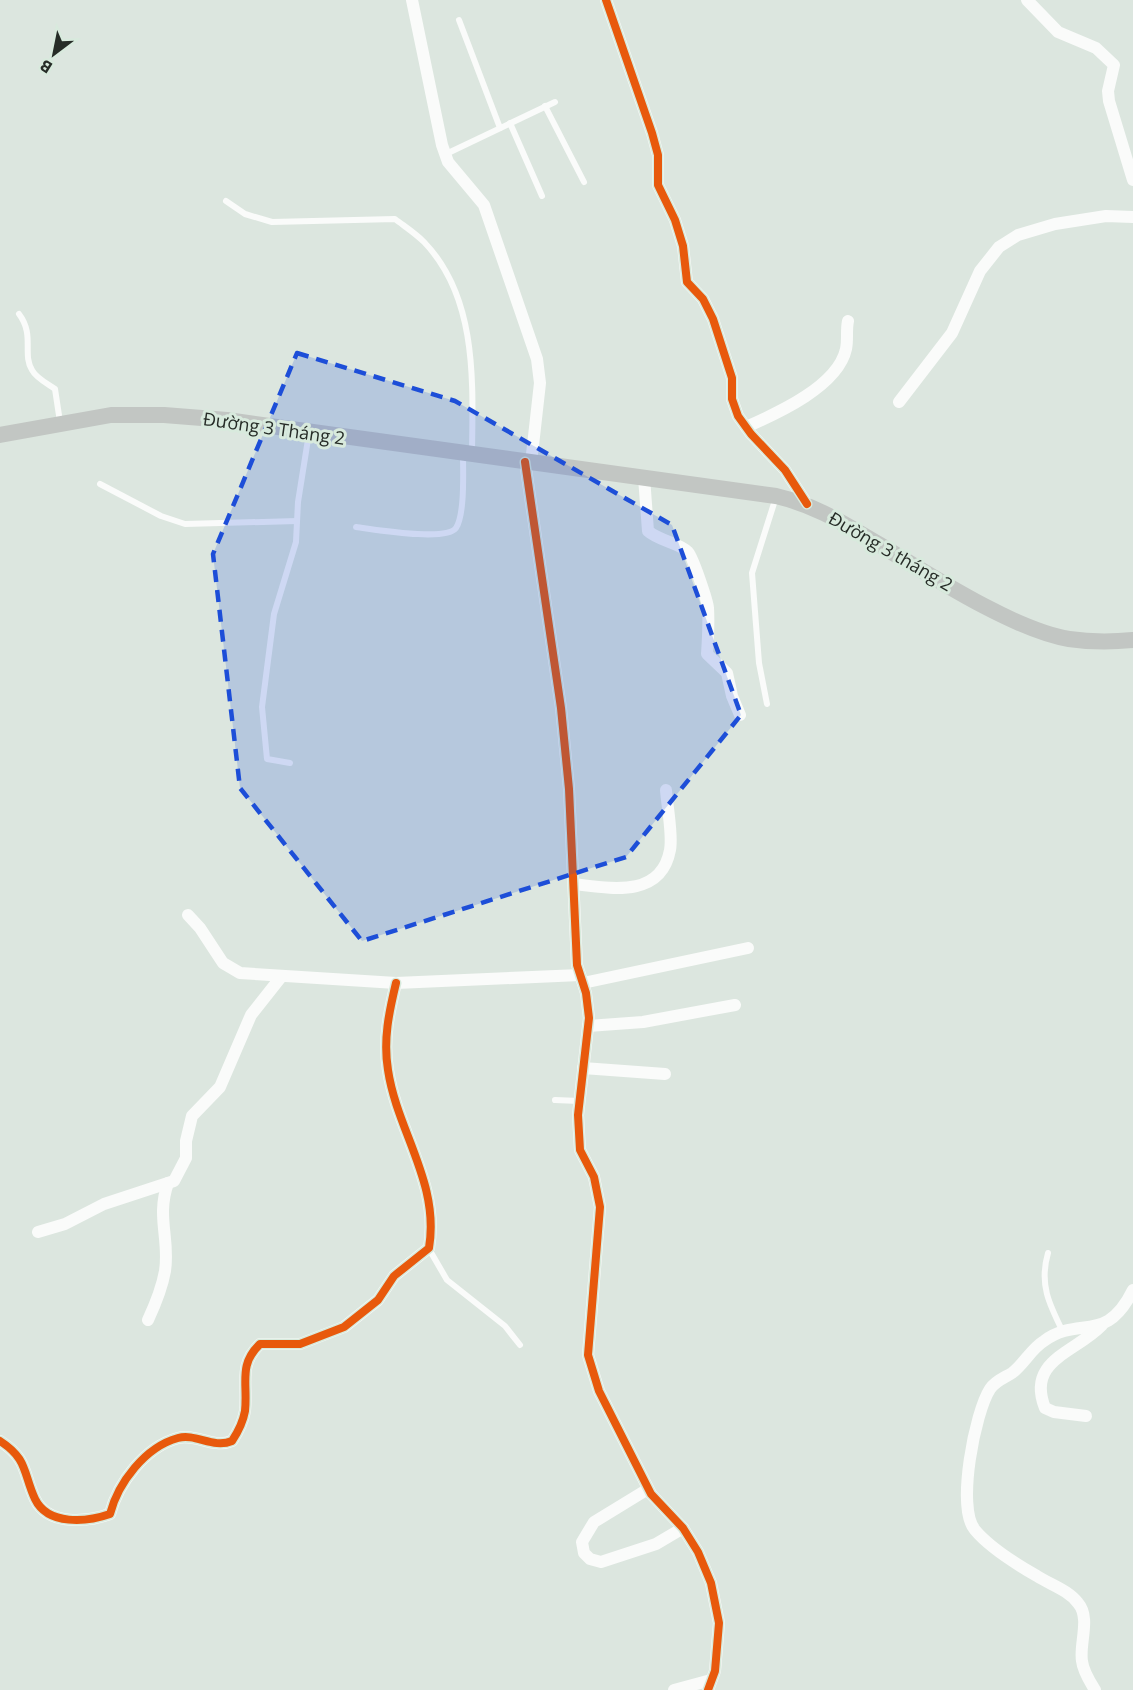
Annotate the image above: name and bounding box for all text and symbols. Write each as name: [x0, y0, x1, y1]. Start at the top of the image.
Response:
north arrow: [24, 24, 84, 84]
text: B: [36, 55, 56, 79]
street label: Đường 3 Tháng 2: [201, 406, 347, 450]
street label: Đường 3 tháng 2: [825, 506, 957, 596]

